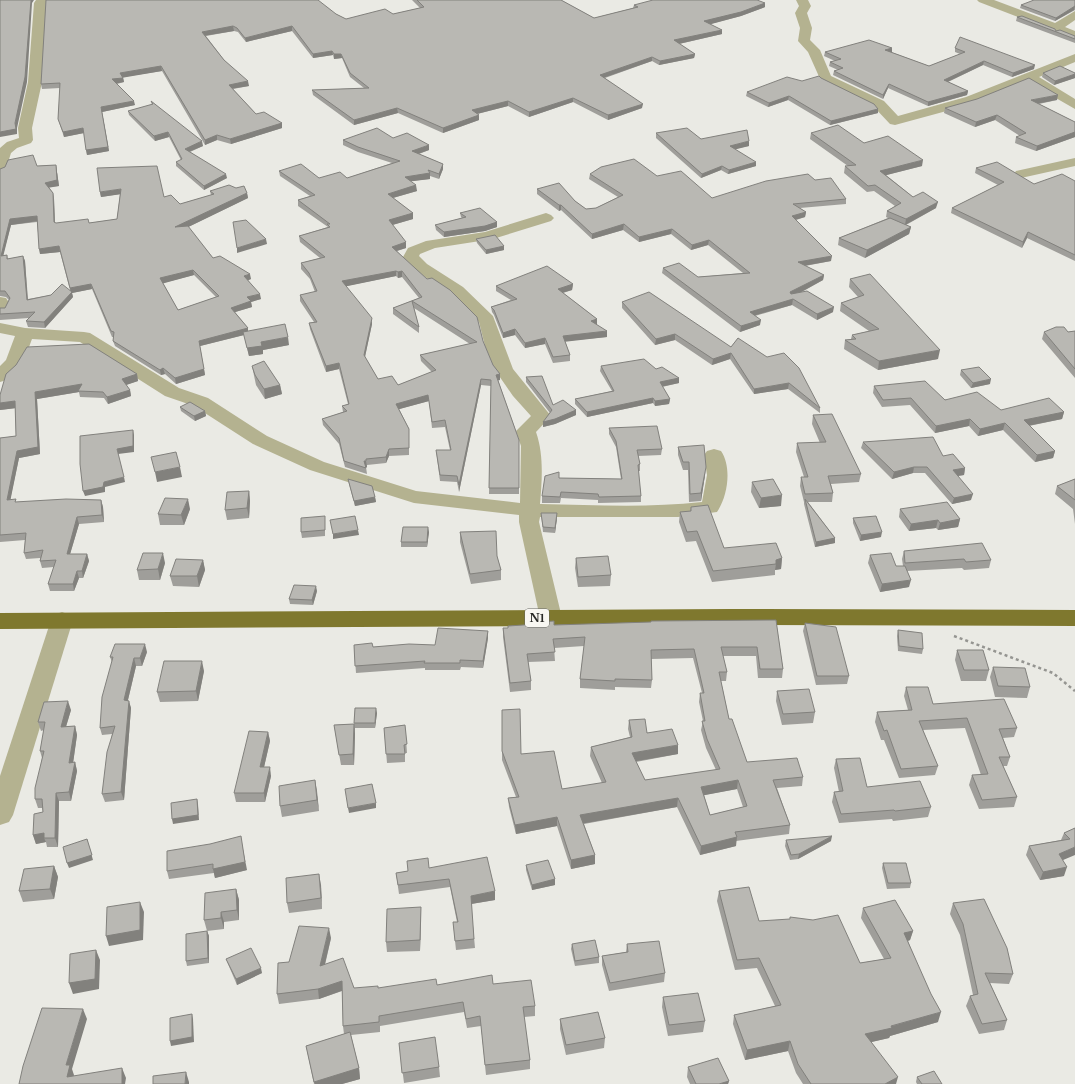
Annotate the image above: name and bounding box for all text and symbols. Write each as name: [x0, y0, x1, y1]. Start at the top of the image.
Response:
road number: N1: [525, 609, 549, 627]

